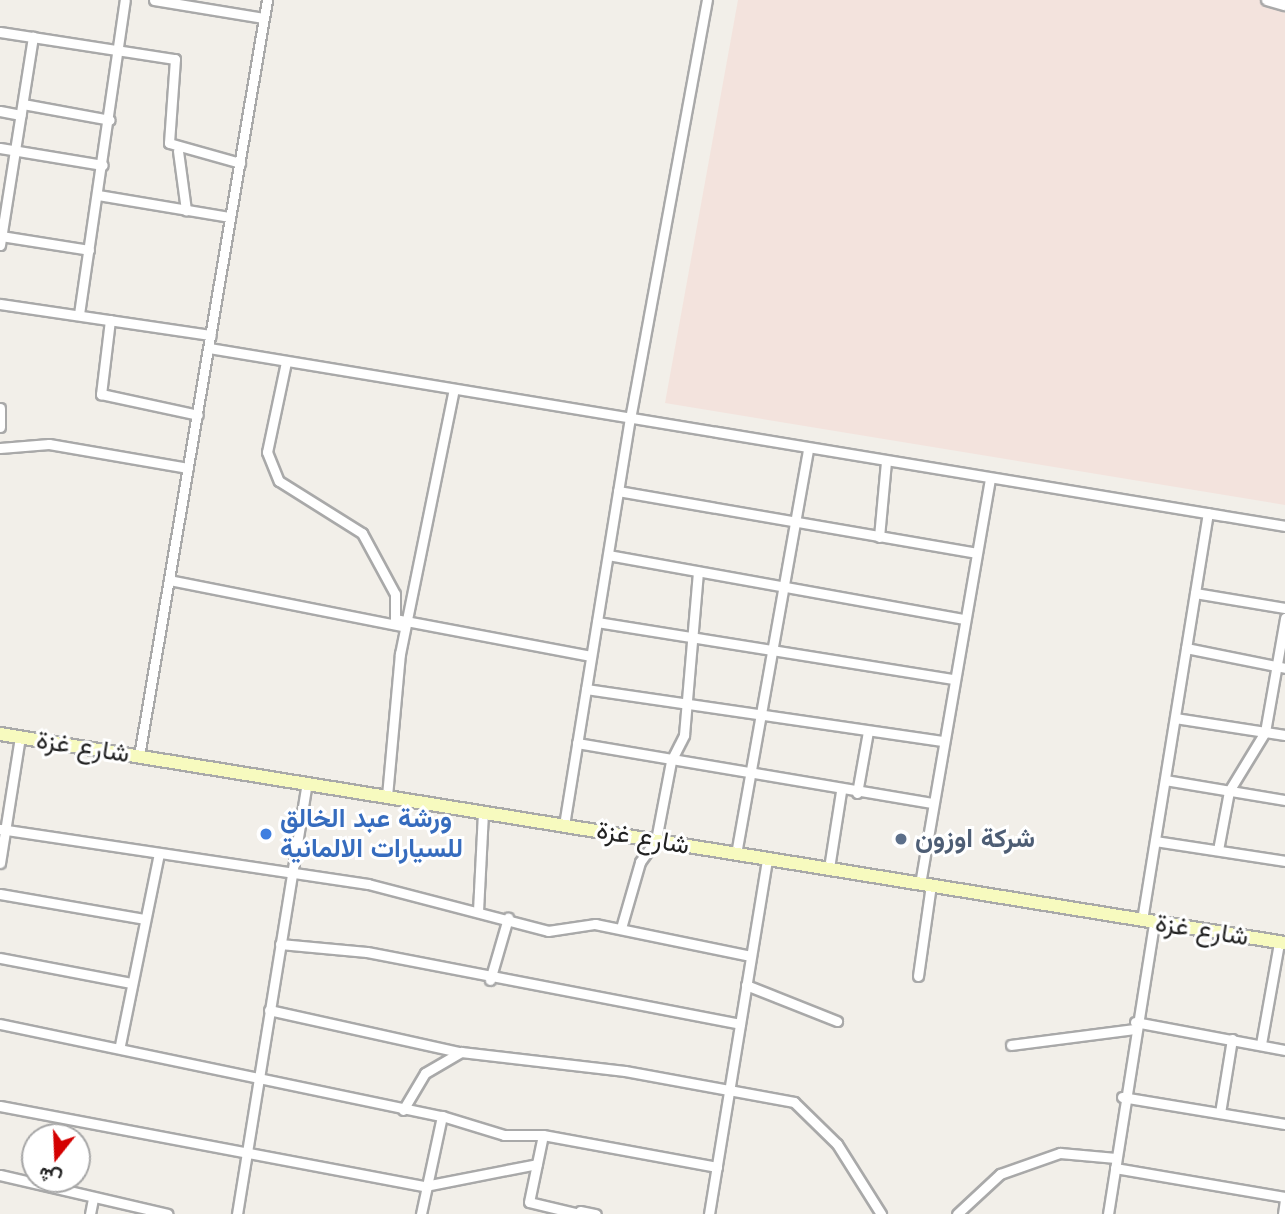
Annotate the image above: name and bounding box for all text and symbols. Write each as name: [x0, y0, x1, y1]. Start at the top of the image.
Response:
street label: شارع غزة: [34, 724, 132, 770]
place label: ورشة عبد الخالق للسيارات الالمانية: [280, 803, 463, 864]
street label: شارع غزة: [594, 814, 692, 862]
place label: شركة اوزون: [915, 823, 1035, 855]
marker: ورشة عبد الخالق للسيارات الالمانية: [258, 826, 274, 842]
marker: شركة اوزون: [893, 831, 909, 847]
street label: شارع غزة: [1153, 907, 1251, 953]
north arrow: [21, 1123, 91, 1193]
text: ش: [35, 1160, 65, 1193]

